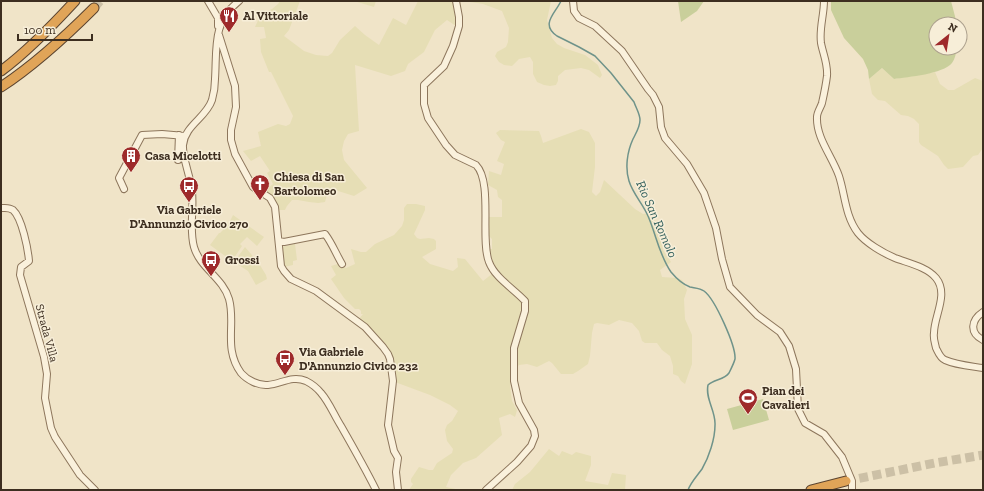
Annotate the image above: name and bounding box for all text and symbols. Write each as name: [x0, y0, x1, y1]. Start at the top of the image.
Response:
restaurant icon: Al Vittoriale: [218, 5, 240, 33]
place label: Al Vittoriale: [243, 9, 308, 23]
scale bar: [18, 16, 92, 42]
north arrow: [928, 16, 968, 56]
text: N: [946, 20, 960, 36]
text: 100 m: [24, 23, 56, 37]
building icon: Casa Micelotti: [120, 145, 142, 173]
place label: Casa Micelotti: [145, 149, 222, 163]
place label: Chiesa di San Bartolomeo: [274, 170, 344, 198]
church icon: Chiesa di San Bartolomeo: [249, 173, 271, 201]
bus stop icon: Via Gabriele D'Annunzio Civico 270: [178, 175, 200, 203]
water label: Rio San Romolo: [633, 178, 681, 260]
place label: Via Gabriele D'Annunzio Civico 270: [130, 203, 249, 231]
bus stop icon: Grossi: [200, 249, 222, 277]
place label: Grossi: [225, 253, 260, 267]
street label: Strada Villa: [33, 302, 62, 364]
place label: Via Gabriele D'Annunzio Civico 232: [299, 345, 418, 373]
bus stop icon: Via Gabriele D'Annunzio Civico 232: [274, 348, 296, 376]
place label: Pian dei Cavalieri: [762, 384, 810, 412]
sports icon: Pian dei Cavalieri: [737, 387, 759, 415]

